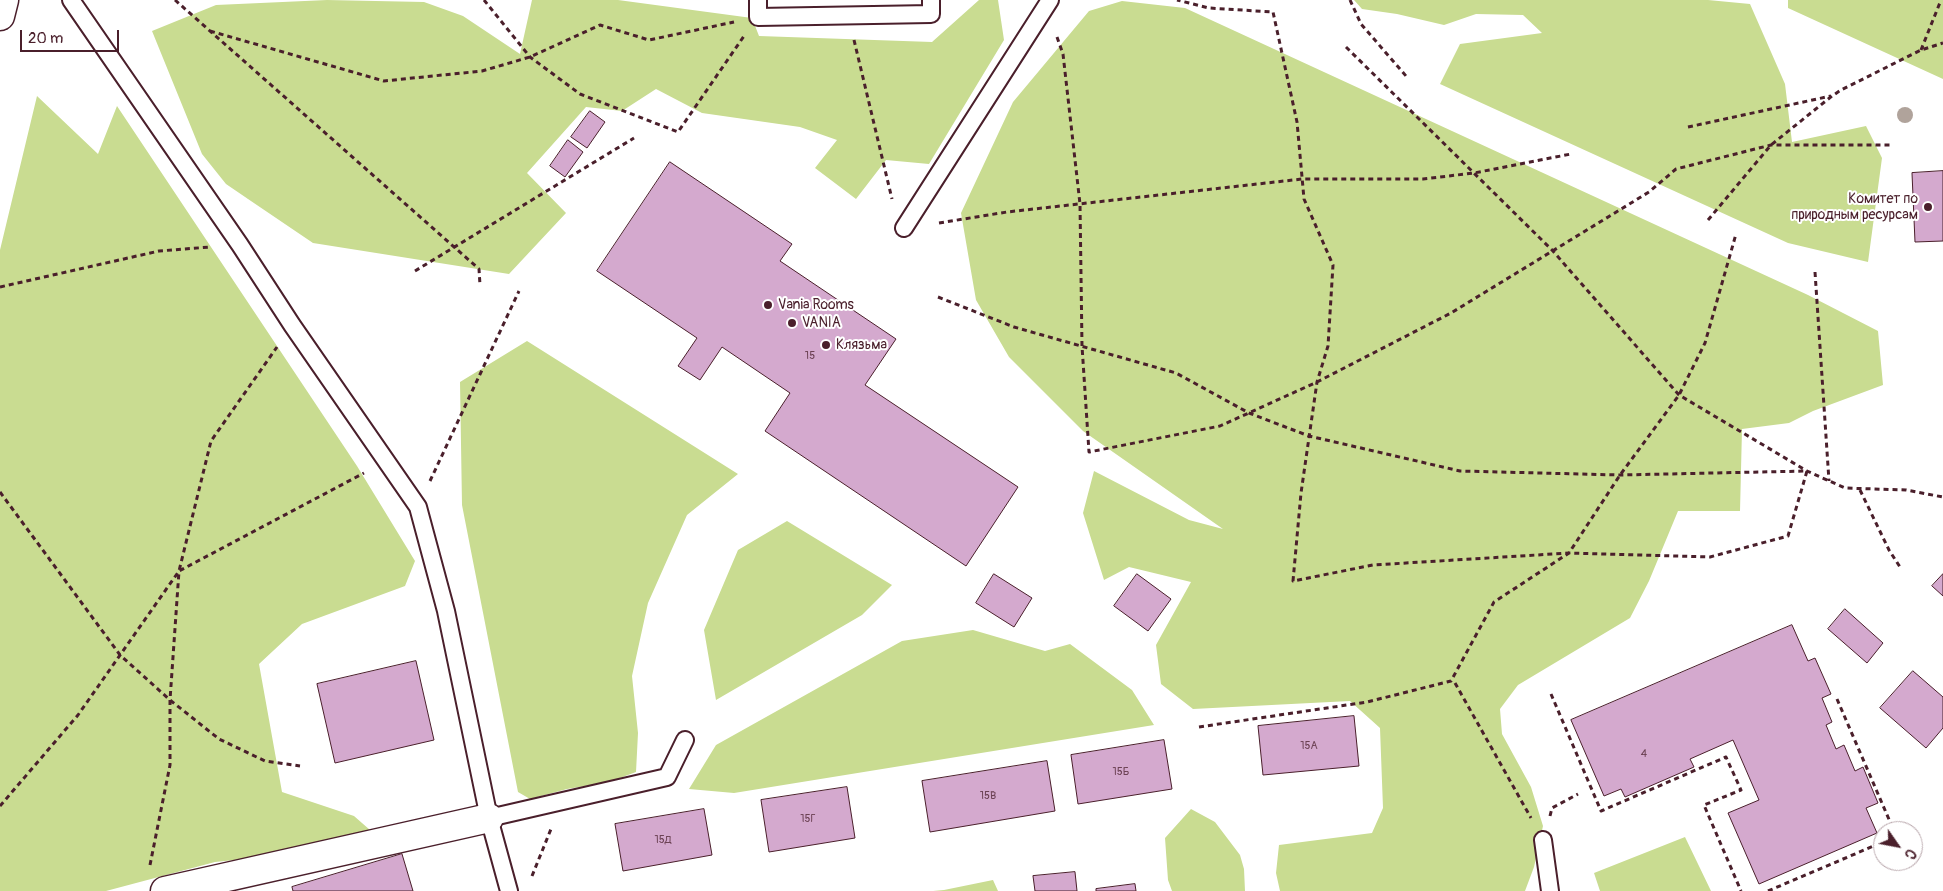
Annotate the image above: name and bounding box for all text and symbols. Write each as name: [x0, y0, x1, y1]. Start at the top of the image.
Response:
scale bar: [22, 20, 121, 52]
text: 20 m: [28, 29, 63, 48]
place label: Комитет по природным ресурсам: [1791, 191, 1918, 223]
marker: Комитет по природным ресурсам: [1922, 201, 1934, 213]
place label: Vania Rooms: [778, 297, 854, 313]
marker: Vania Rooms: [762, 299, 774, 311]
place label: VANIA: [802, 315, 841, 331]
marker: VANIA: [786, 317, 798, 329]
place label: Клязьма: [836, 337, 887, 353]
marker: Клязьма: [820, 339, 832, 351]
house number: 15: [805, 349, 815, 363]
house number: 15А: [1300, 739, 1318, 753]
house number: 4: [1641, 747, 1647, 761]
house number: 15Б: [1113, 765, 1129, 779]
house number: 15В: [980, 789, 996, 803]
house number: 15Г: [800, 812, 816, 826]
north arrow: [1873, 821, 1923, 871]
house number: 15Д: [655, 833, 671, 847]
text: С: [1901, 846, 1920, 862]

